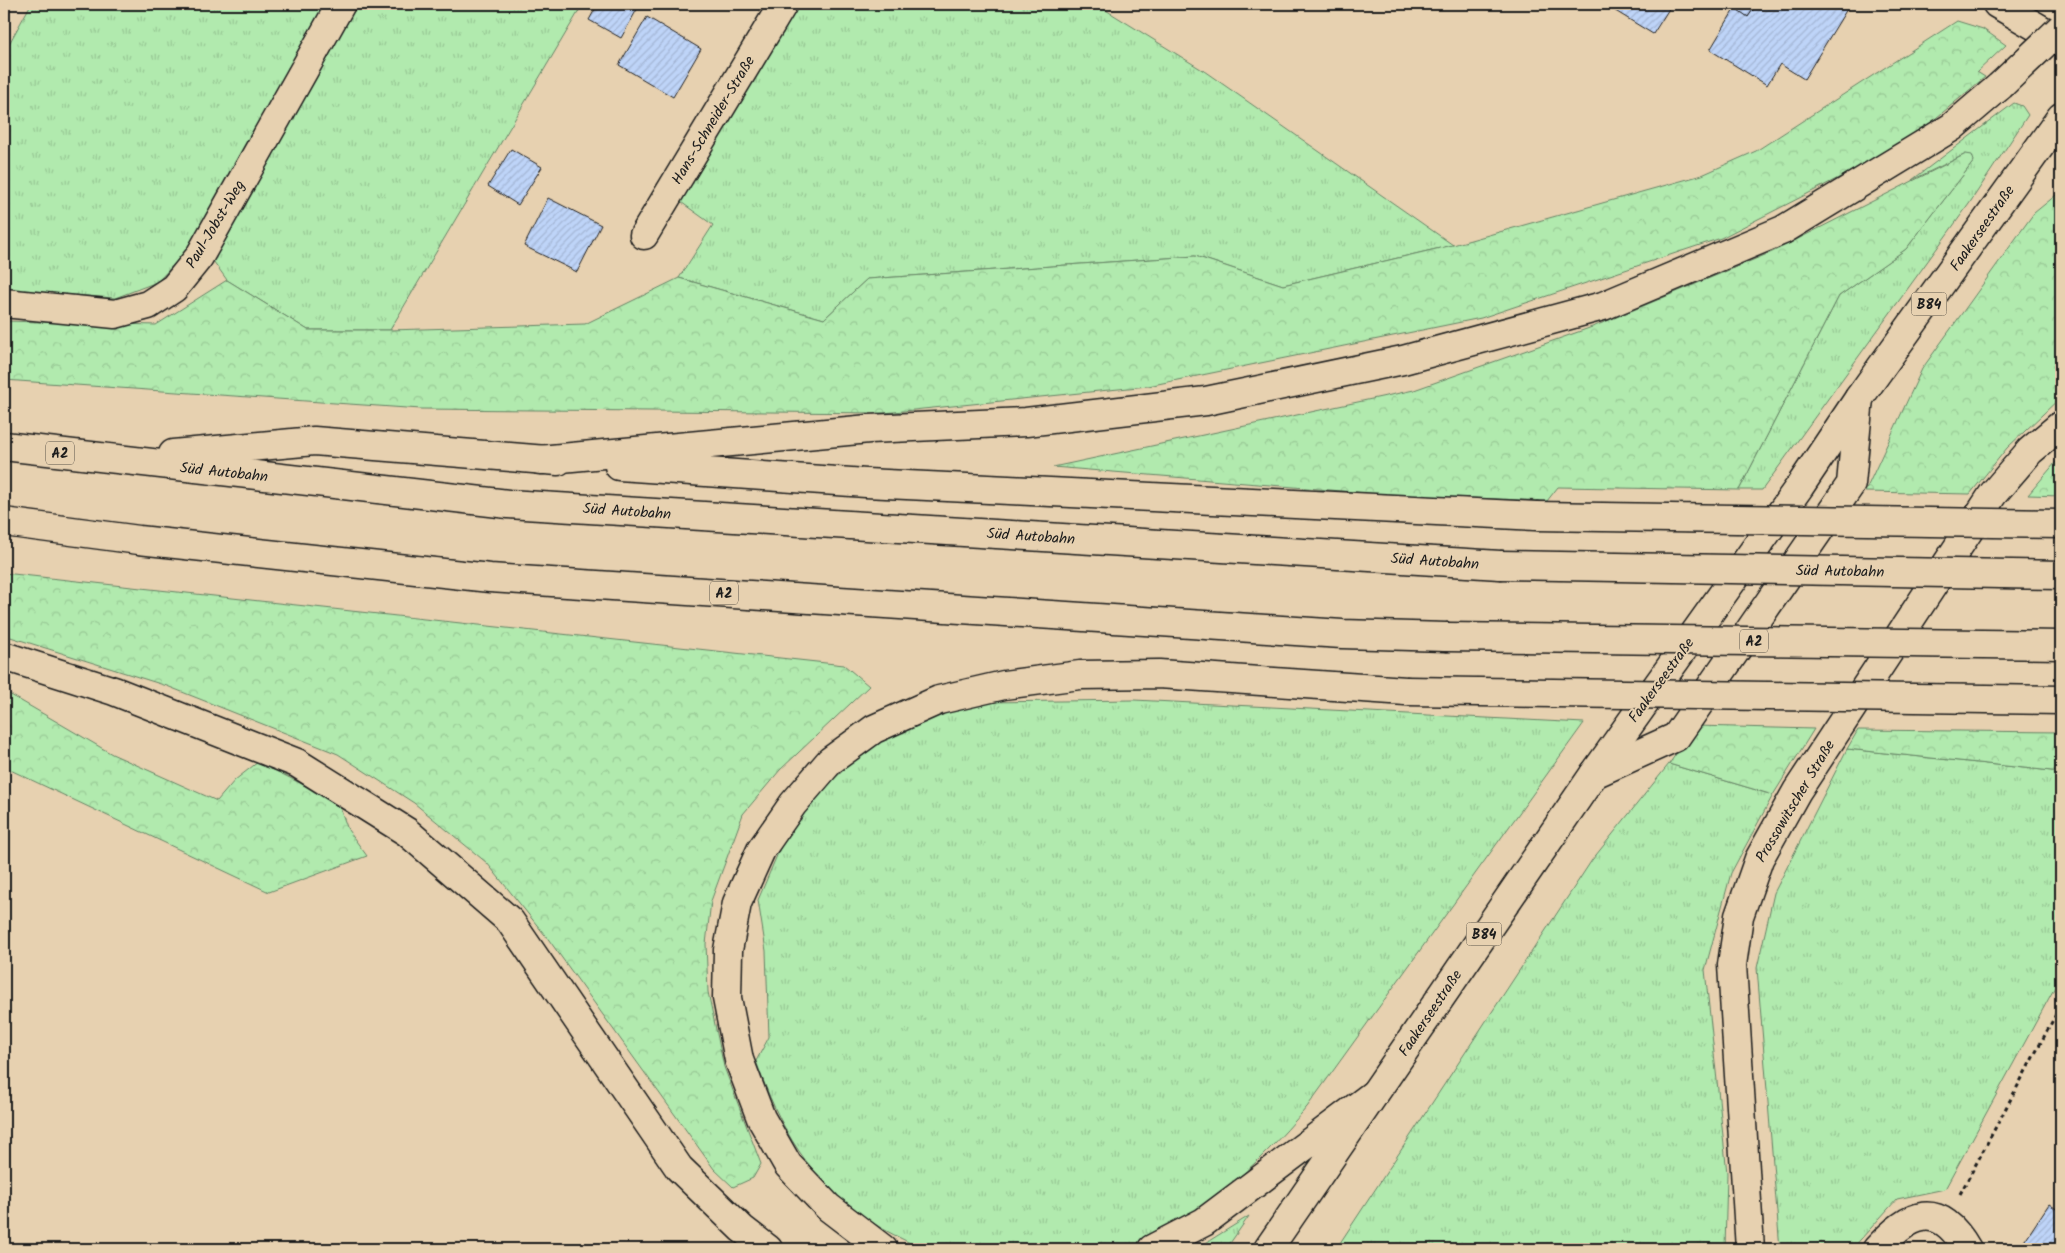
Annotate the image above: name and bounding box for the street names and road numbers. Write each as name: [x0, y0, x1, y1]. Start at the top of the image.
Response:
street label: Hans-Schneider-Straße: [666, 51, 762, 190]
street label: Paul-Jobst-Weg: [180, 176, 252, 273]
street label: Faakerseestraße: [1944, 180, 2022, 277]
road number: B84: [1912, 292, 1946, 316]
road number: A2: [46, 442, 74, 464]
street label: Süd Autobahn: [179, 456, 269, 490]
street label: Süd Autobahn: [582, 497, 672, 527]
street label: Süd Autobahn: [986, 522, 1076, 552]
street label: Süd Autobahn: [1390, 547, 1480, 577]
street label: Süd Autobahn: [1796, 559, 1884, 585]
road number: A2: [710, 582, 738, 604]
road number: A2: [1740, 630, 1768, 652]
street label: Faakerseestraße: [1623, 633, 1701, 728]
street label: Prossowitscher Straße: [1750, 736, 1842, 867]
road number: B84: [1466, 922, 1502, 946]
street label: Faakerseestraße: [1393, 965, 1469, 1062]

